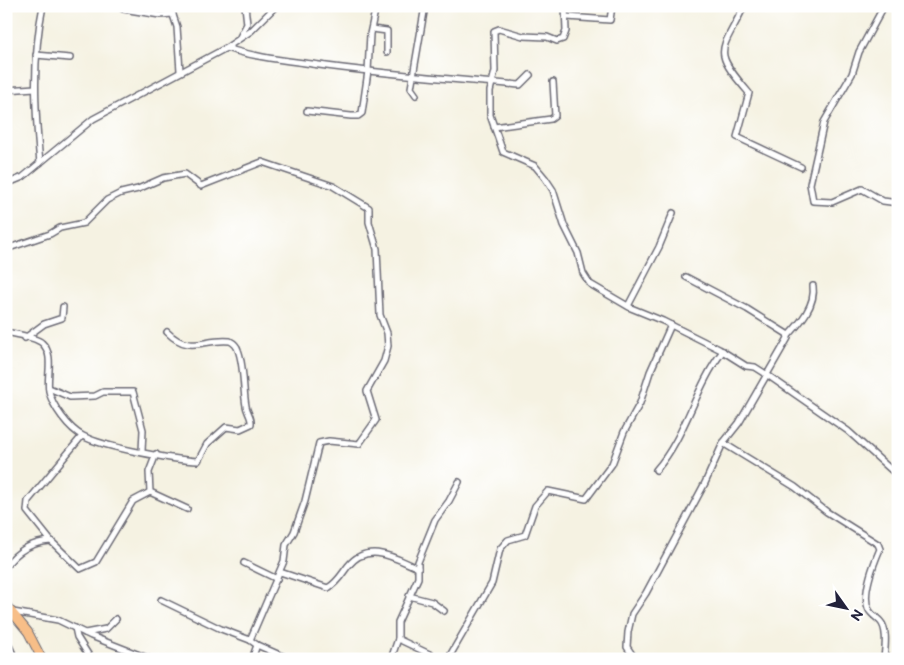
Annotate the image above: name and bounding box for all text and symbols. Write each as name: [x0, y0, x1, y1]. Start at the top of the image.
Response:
north arrow: [822, 582, 872, 632]
text: N: [846, 606, 866, 624]

